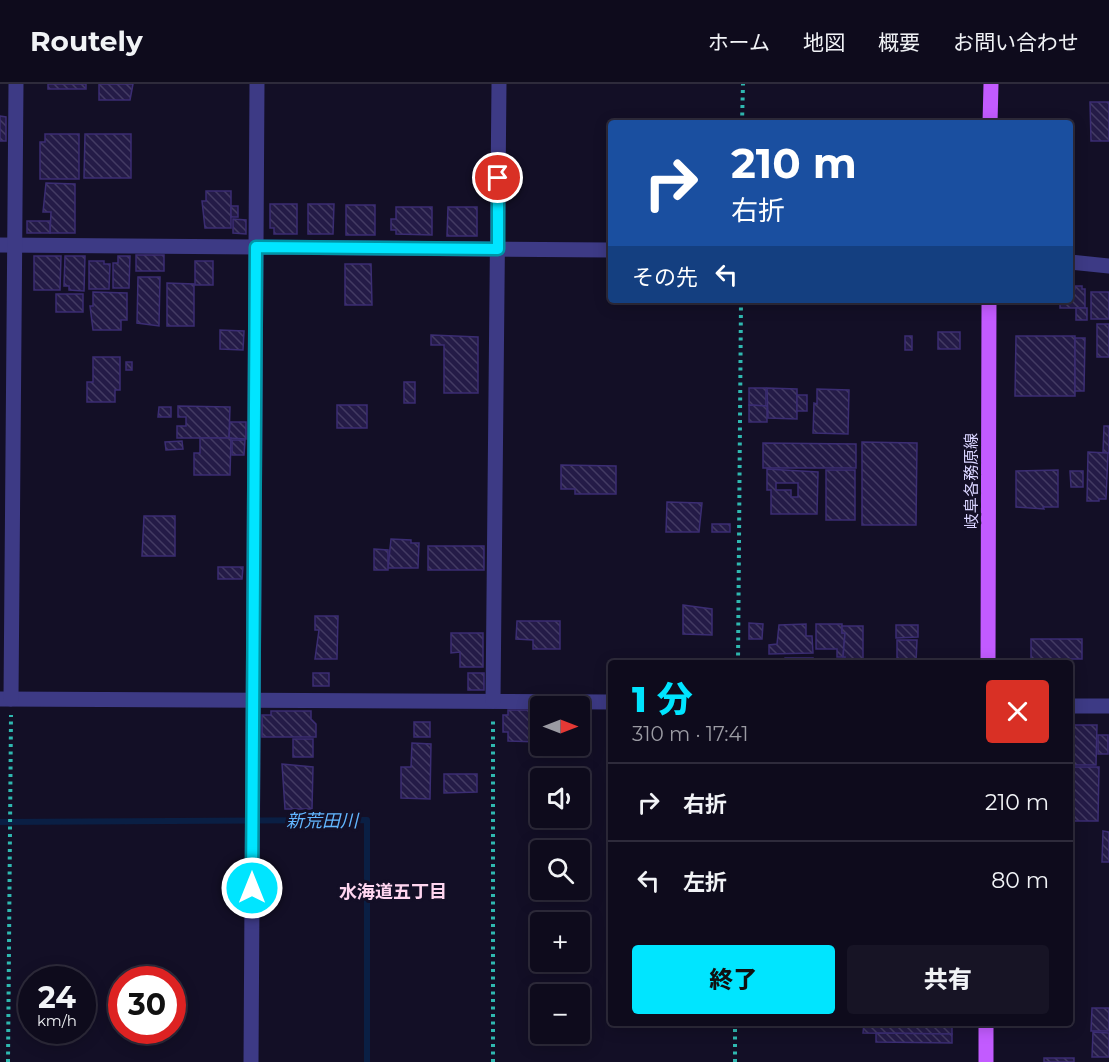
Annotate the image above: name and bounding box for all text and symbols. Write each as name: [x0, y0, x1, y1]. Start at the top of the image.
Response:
text: Routely: [30, 24, 143, 58]
text: ホーム: [708, 30, 770, 55]
text: 地図: [803, 30, 845, 55]
text: 概要: [878, 30, 920, 55]
text: お問い合わせ: [953, 30, 1079, 55]
text: 210 m: [731, 137, 857, 189]
icon: right: [632, 144, 710, 222]
pin: [472, 152, 523, 203]
icon: arrive: [481, 161, 514, 194]
text: 右折: [731, 194, 785, 227]
icon: left: [710, 258, 743, 291]
text: その先: [632, 264, 698, 291]
street label: 岐阜各務原線: [962, 433, 981, 529]
text: 1 分: [632, 677, 693, 721]
button: close: [986, 680, 1049, 743]
north arrow: [530, 696, 590, 756]
map controls: [530, 696, 590, 1044]
text: 310 m · 17:41: [632, 722, 749, 746]
button: sound: [530, 768, 590, 828]
icon: right: [632, 786, 665, 819]
text: 210 m: [985, 789, 1049, 816]
text: 右折: [683, 791, 727, 818]
water label: 新荒田川: [286, 810, 360, 832]
button: search: [530, 840, 590, 900]
position arrow: [220, 856, 284, 920]
icon: left: [632, 864, 665, 897]
text: 80 m: [991, 867, 1049, 894]
text: 左折: [683, 869, 727, 896]
district label: 水海道五丁目: [339, 881, 447, 903]
button: +: [530, 912, 590, 972]
button: 終了: [632, 945, 835, 1014]
button: 共有: [847, 945, 1049, 1014]
speed limit sign: 30: [108, 966, 186, 1044]
text: 24: [38, 979, 76, 1016]
button: −: [530, 984, 590, 1044]
text: km/h: [37, 1011, 77, 1030]

